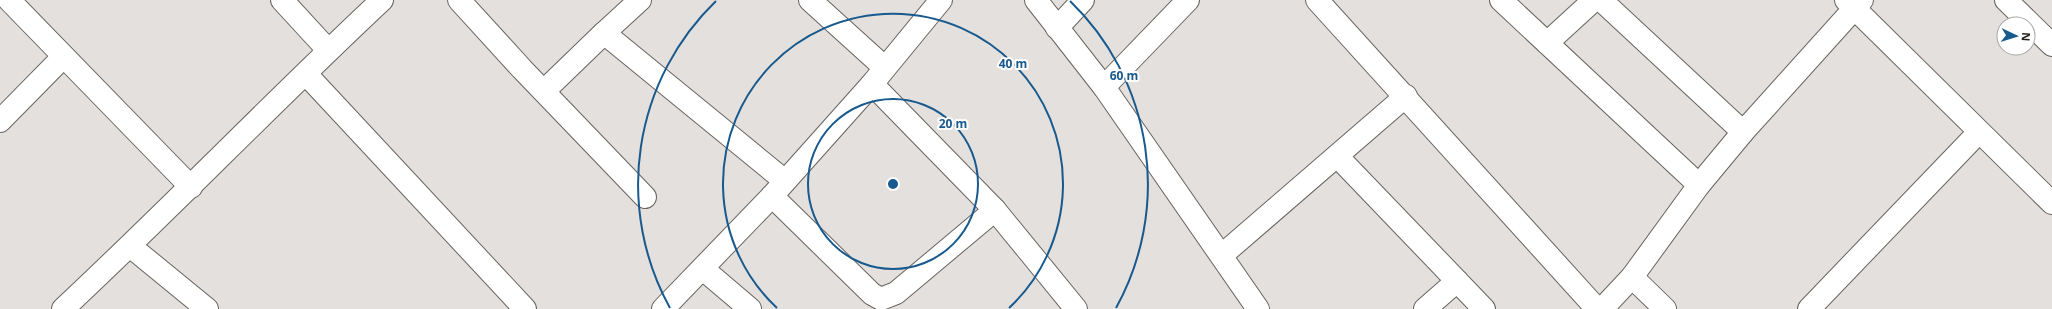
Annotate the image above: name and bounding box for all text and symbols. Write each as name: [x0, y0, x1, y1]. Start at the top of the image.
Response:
north arrow: [1996, 16, 2036, 56]
text: N: [2019, 32, 2034, 42]
text: 40 m: [999, 55, 1027, 72]
text: 60 m: [1110, 67, 1138, 84]
text: 20 m: [939, 115, 967, 132]
centre of rings: [886, 177, 900, 191]

